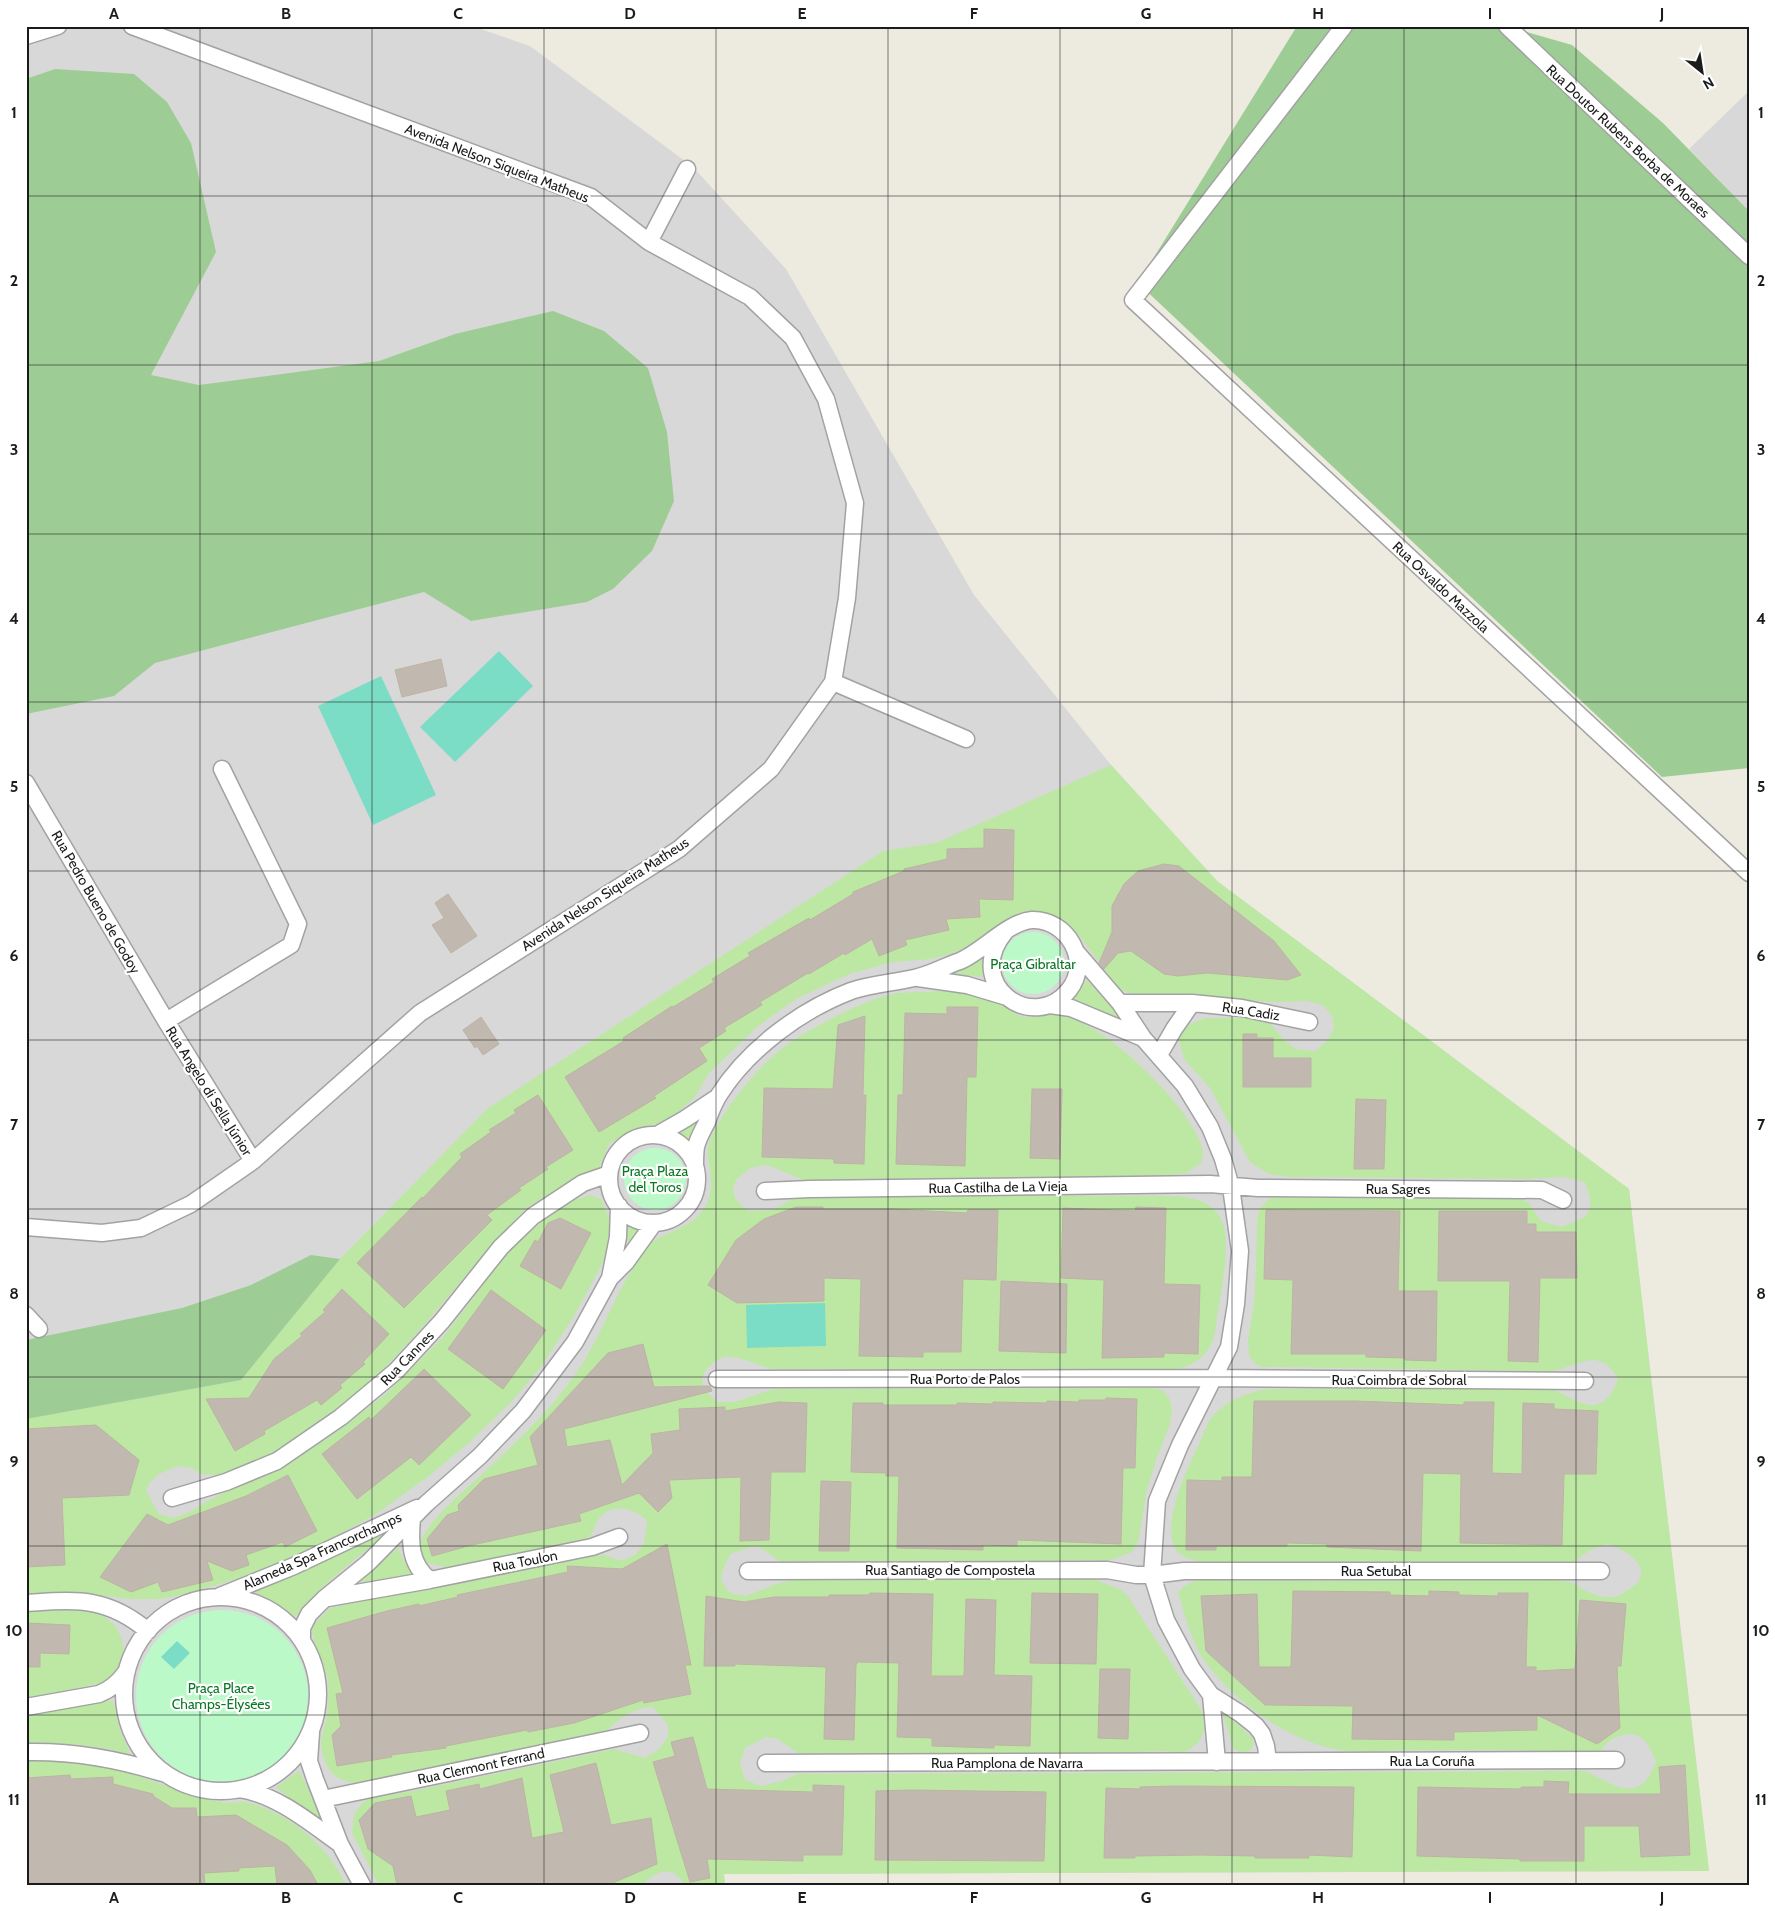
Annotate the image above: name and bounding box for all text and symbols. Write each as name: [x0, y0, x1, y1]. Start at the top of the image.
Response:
text: A: [109, 4, 119, 23]
text: B: [281, 4, 291, 23]
text: C: [453, 4, 463, 23]
text: D: [624, 4, 636, 23]
text: E: [797, 4, 807, 23]
text: F: [970, 4, 979, 23]
text: G: [1141, 4, 1151, 23]
text: H: [1312, 4, 1324, 23]
text: I: [1488, 4, 1492, 23]
text: J: [1659, 4, 1664, 23]
north arrow: [1678, 48, 1728, 98]
street label: Rua Doutor Rubens Borba de Moraes: [1543, 60, 1714, 222]
text: N: [1700, 73, 1717, 94]
text: 1: [11, 103, 17, 122]
text: 1: [1758, 103, 1764, 122]
street label: Avenida Nelson Siqueira Matheus: [402, 119, 592, 207]
text: 2: [10, 271, 18, 290]
text: 2: [1757, 271, 1765, 290]
text: 3: [10, 440, 18, 459]
text: 3: [1757, 440, 1765, 459]
street label: Rua Osvaldo Mazzola: [1389, 537, 1493, 637]
text: 4: [9, 609, 19, 628]
text: 4: [1756, 609, 1766, 628]
text: 5: [10, 777, 18, 796]
text: 5: [1757, 777, 1765, 796]
street label: Rua Pedro Bueno de Godoy: [48, 827, 144, 977]
street label: Avenida Nelson Siqueira Matheus: [518, 833, 692, 955]
text: 6: [10, 946, 19, 965]
text: 6: [1757, 946, 1766, 965]
park label: Praça Gibraltar: [990, 955, 1076, 973]
street label: Rua Cadiz: [1221, 998, 1282, 1025]
street label: Rua Angelo di Sella Júnior: [162, 1023, 257, 1160]
text: 7: [10, 1115, 19, 1134]
text: 7: [1757, 1115, 1766, 1134]
park label: Praça Plaza del Toros: [622, 1162, 688, 1196]
street label: Rua Castilha de La Vieja: [928, 1177, 1068, 1197]
street label: Rua Sagres: [1366, 1180, 1430, 1198]
text: 8: [9, 1284, 19, 1303]
text: 8: [1756, 1284, 1766, 1303]
street label: Rua Cannes: [376, 1327, 438, 1389]
street label: Rua Porto de Palos: [910, 1370, 1020, 1388]
street label: Rua Coimbra de Sobral: [1332, 1371, 1467, 1389]
text: 9: [10, 1452, 19, 1471]
text: 9: [1757, 1452, 1766, 1471]
street label: Alameda Spa Francorchamps: [240, 1508, 404, 1594]
street label: Rua Toulon: [491, 1546, 559, 1576]
street label: Rua Santiago de Compostela: [865, 1561, 1035, 1579]
street label: Rua Setubal: [1341, 1562, 1412, 1580]
text: 10: [5, 1621, 23, 1640]
text: 10: [1752, 1621, 1770, 1640]
park label: Praça Place Champs-Élysées: [172, 1679, 271, 1713]
street label: Rua Clermont Ferrand: [416, 1744, 546, 1788]
street label: Rua La Coruña: [1390, 1752, 1475, 1770]
street label: Rua Pamplona de Navarra: [931, 1754, 1083, 1772]
text: 11: [8, 1790, 20, 1809]
text: 11: [1755, 1790, 1767, 1809]
text: A: [109, 1888, 119, 1907]
text: B: [281, 1888, 291, 1907]
text: C: [453, 1888, 463, 1907]
text: D: [624, 1888, 636, 1907]
text: E: [797, 1888, 807, 1907]
text: F: [970, 1888, 979, 1907]
text: G: [1141, 1888, 1151, 1907]
text: H: [1312, 1888, 1324, 1907]
text: I: [1488, 1888, 1492, 1907]
text: J: [1659, 1888, 1664, 1907]

